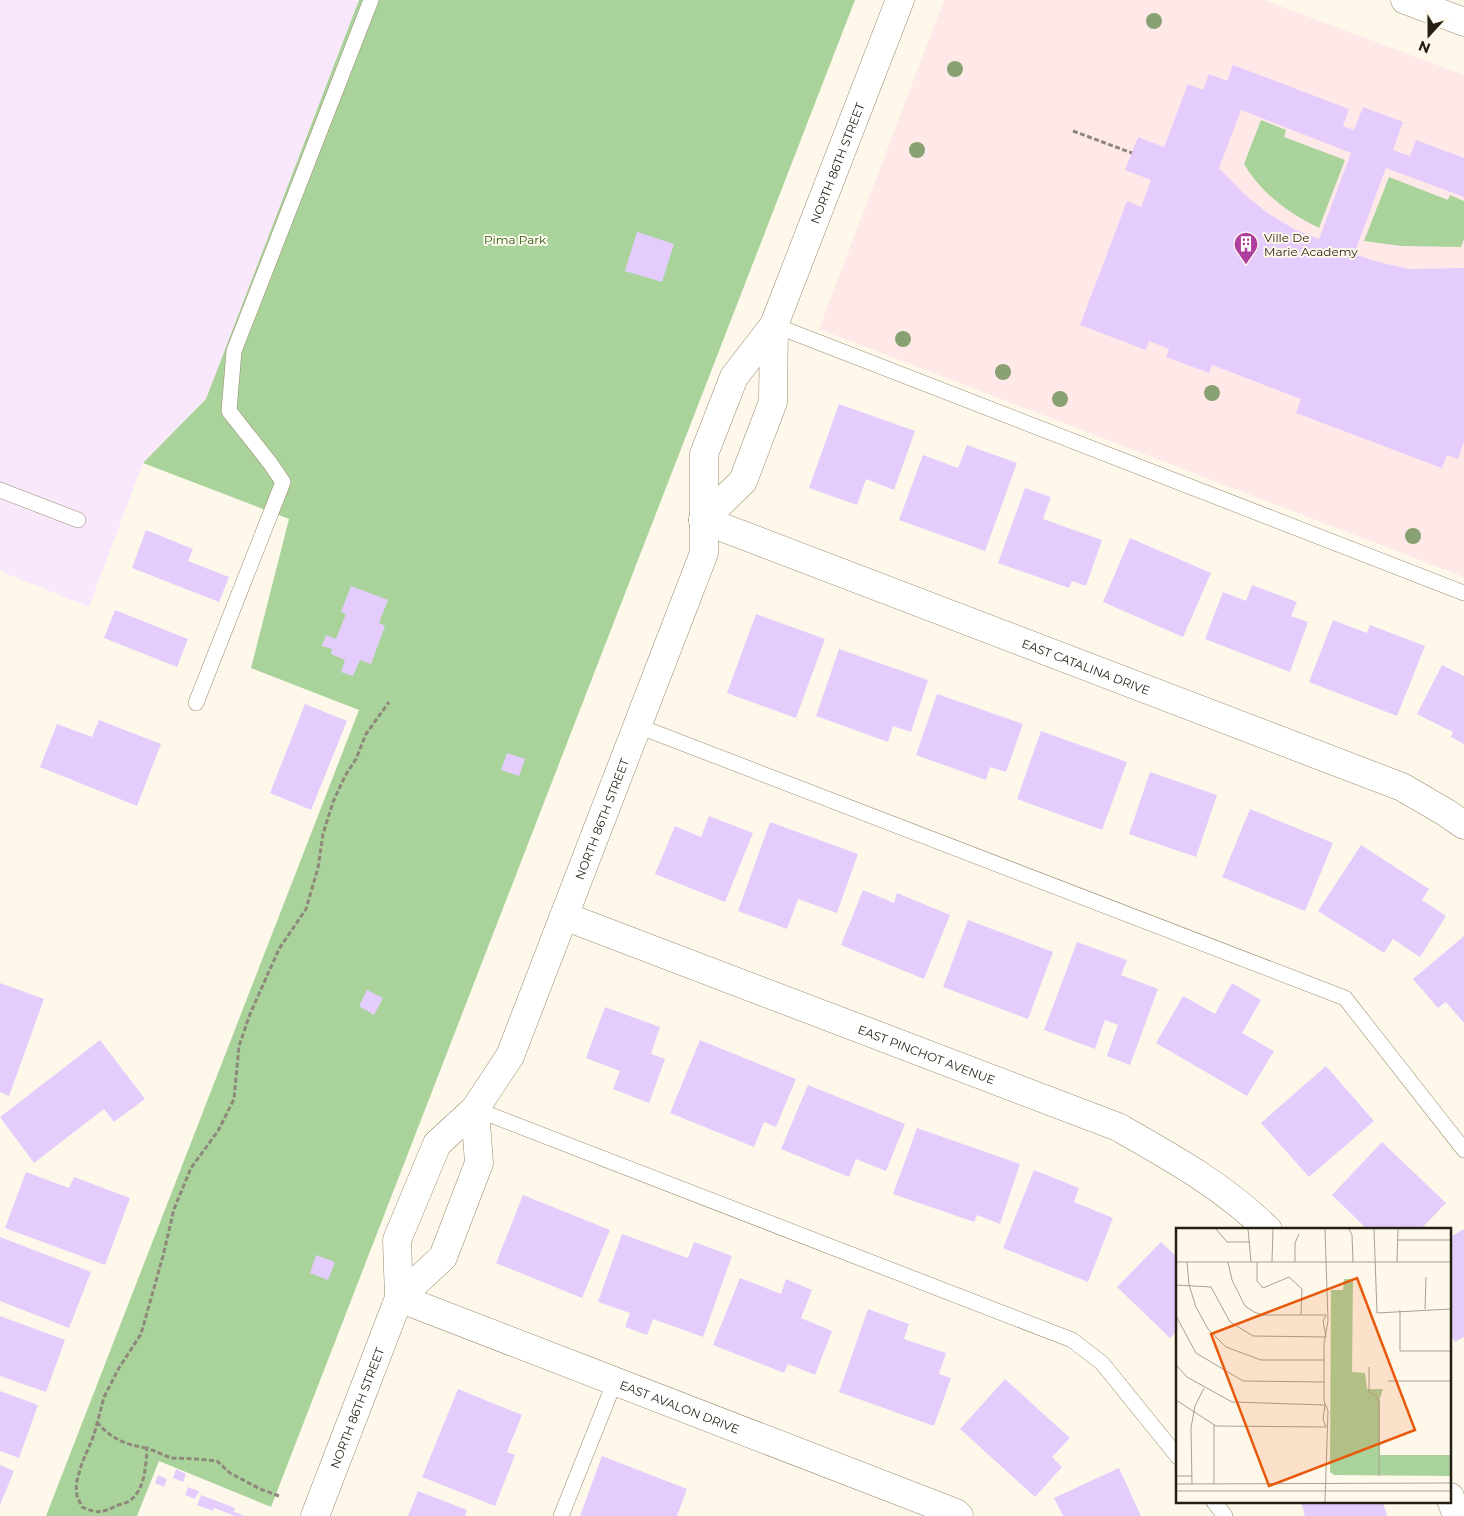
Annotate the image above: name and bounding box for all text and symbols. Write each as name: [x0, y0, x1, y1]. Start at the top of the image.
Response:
north arrow: [1404, 10, 1454, 60]
text: N: [1416, 37, 1433, 58]
street label: NORTH 86TH STREET: [807, 100, 867, 226]
place label: Ville De Marie Academy: [1264, 230, 1358, 259]
building icon: Ville De Marie Academy: [1233, 231, 1259, 265]
park label: Pima Park: [484, 232, 547, 247]
street label: EAST CATALINA DRIVE: [1020, 635, 1152, 698]
street label: NORTH 86TH STREET: [571, 756, 632, 882]
street label: EAST PINCHOT AVENUE: [856, 1021, 997, 1087]
inset map: [1176, 1228, 1452, 1504]
street label: NORTH 86TH STREET: [327, 1345, 387, 1470]
street label: EAST AVALON DRIVE: [618, 1377, 742, 1436]

